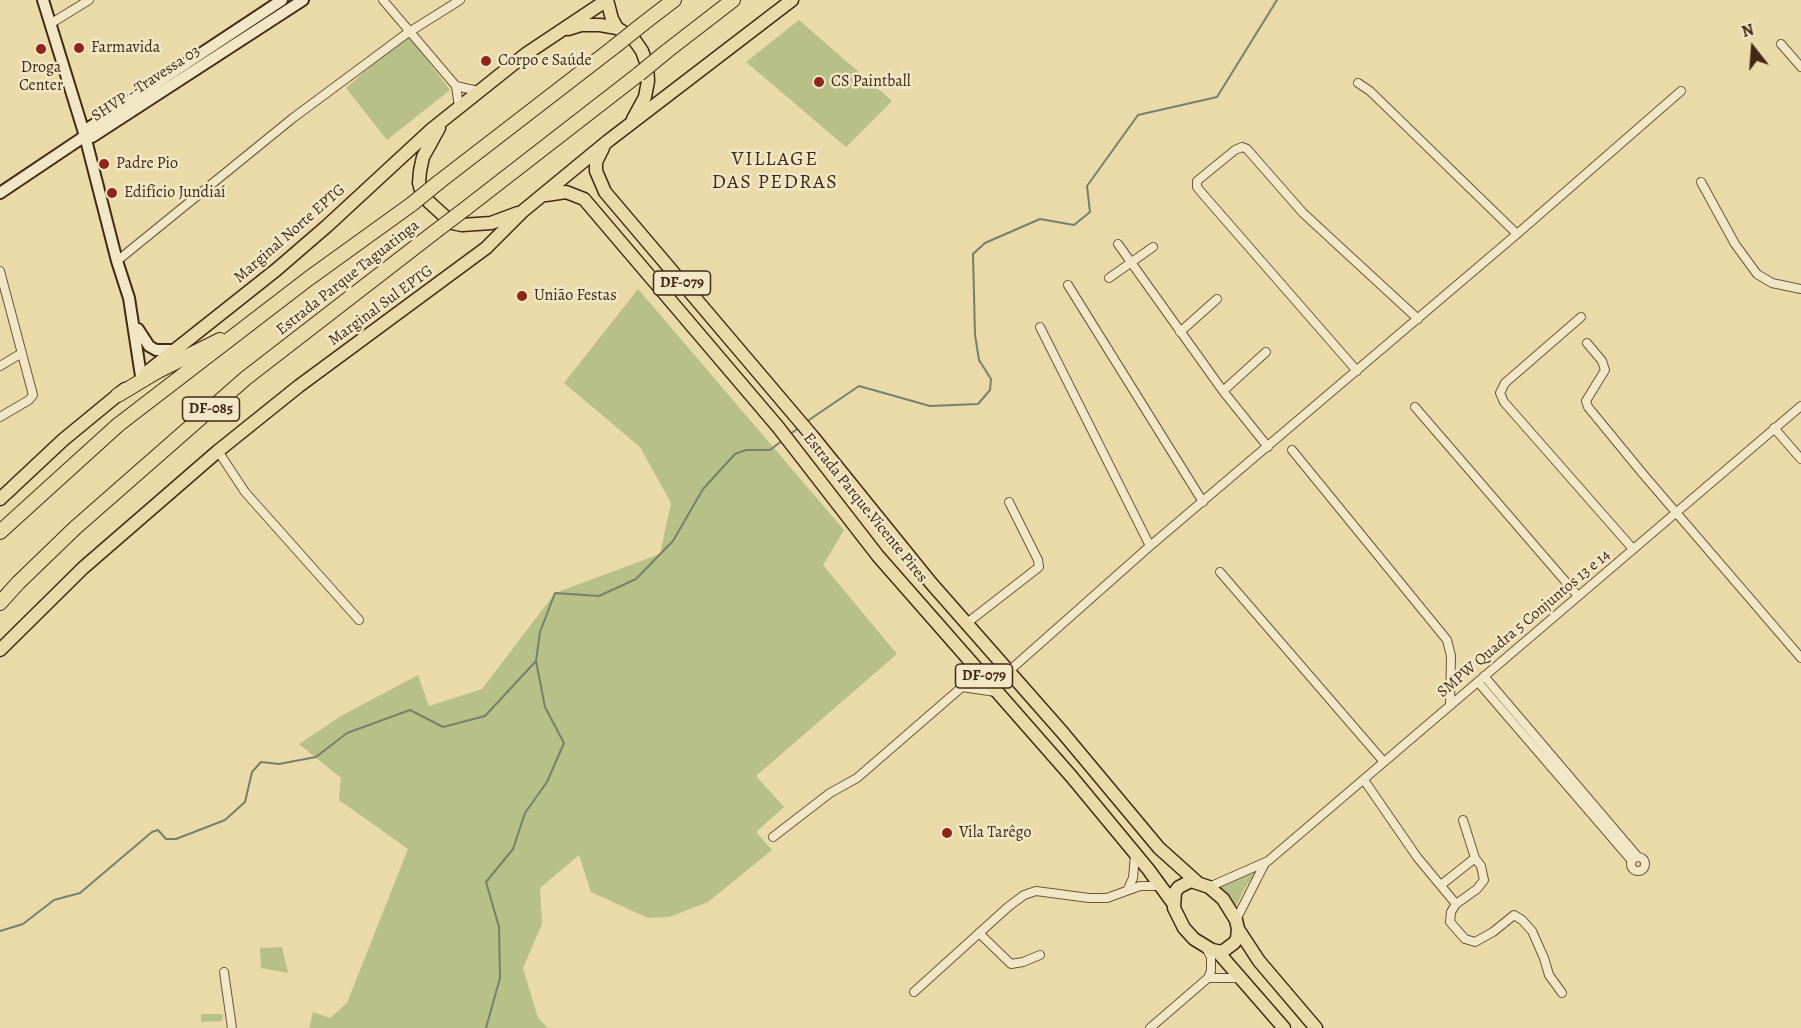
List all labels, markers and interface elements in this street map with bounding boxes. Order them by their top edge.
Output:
north arrow [1723,18,1783,78]
text: N [1739,19,1757,43]
place label: Farmavida [91,38,160,58]
marker: Farmavida [72,41,86,55]
marker: Droga Center [34,42,48,56]
street label: SHVP - Travessa 03 [88,42,204,126]
place label: Corpo e Saúde [498,51,592,71]
marker: Corpo e Saúde [479,54,493,68]
place label: Droga Center [19,58,63,96]
place label: CS Paintball [831,72,911,92]
marker: CS Paintball [812,75,826,89]
district label: VILLAGE DAS PEDRAS [712,148,838,195]
place label: Padre Pio [116,154,178,174]
marker: Padre Pio [97,157,111,171]
street label: Marginal Norte EPTG [230,180,350,288]
place label: Edifício Jundiaí [124,183,226,203]
marker: Edifício Jundiaí [105,186,119,200]
street label: Estrada Parque Taguatinga [273,216,423,340]
street label: Marginal Sul EPTG [325,262,437,350]
road number: DF-079 [654,271,710,295]
place label: União Festas [534,286,617,306]
marker: União Festas [515,289,529,303]
road number: DF-085 [182,397,240,421]
street label: Estrada Parque Vicente Pires [799,429,931,587]
street label: SMPW Quadra 5 Conjuntos 13 e 14 [1433,546,1615,702]
road number: DF-079 [956,664,1012,688]
place label: Vila Tarêgo [959,823,1032,843]
marker: Vila Tarêgo [940,826,954,840]

